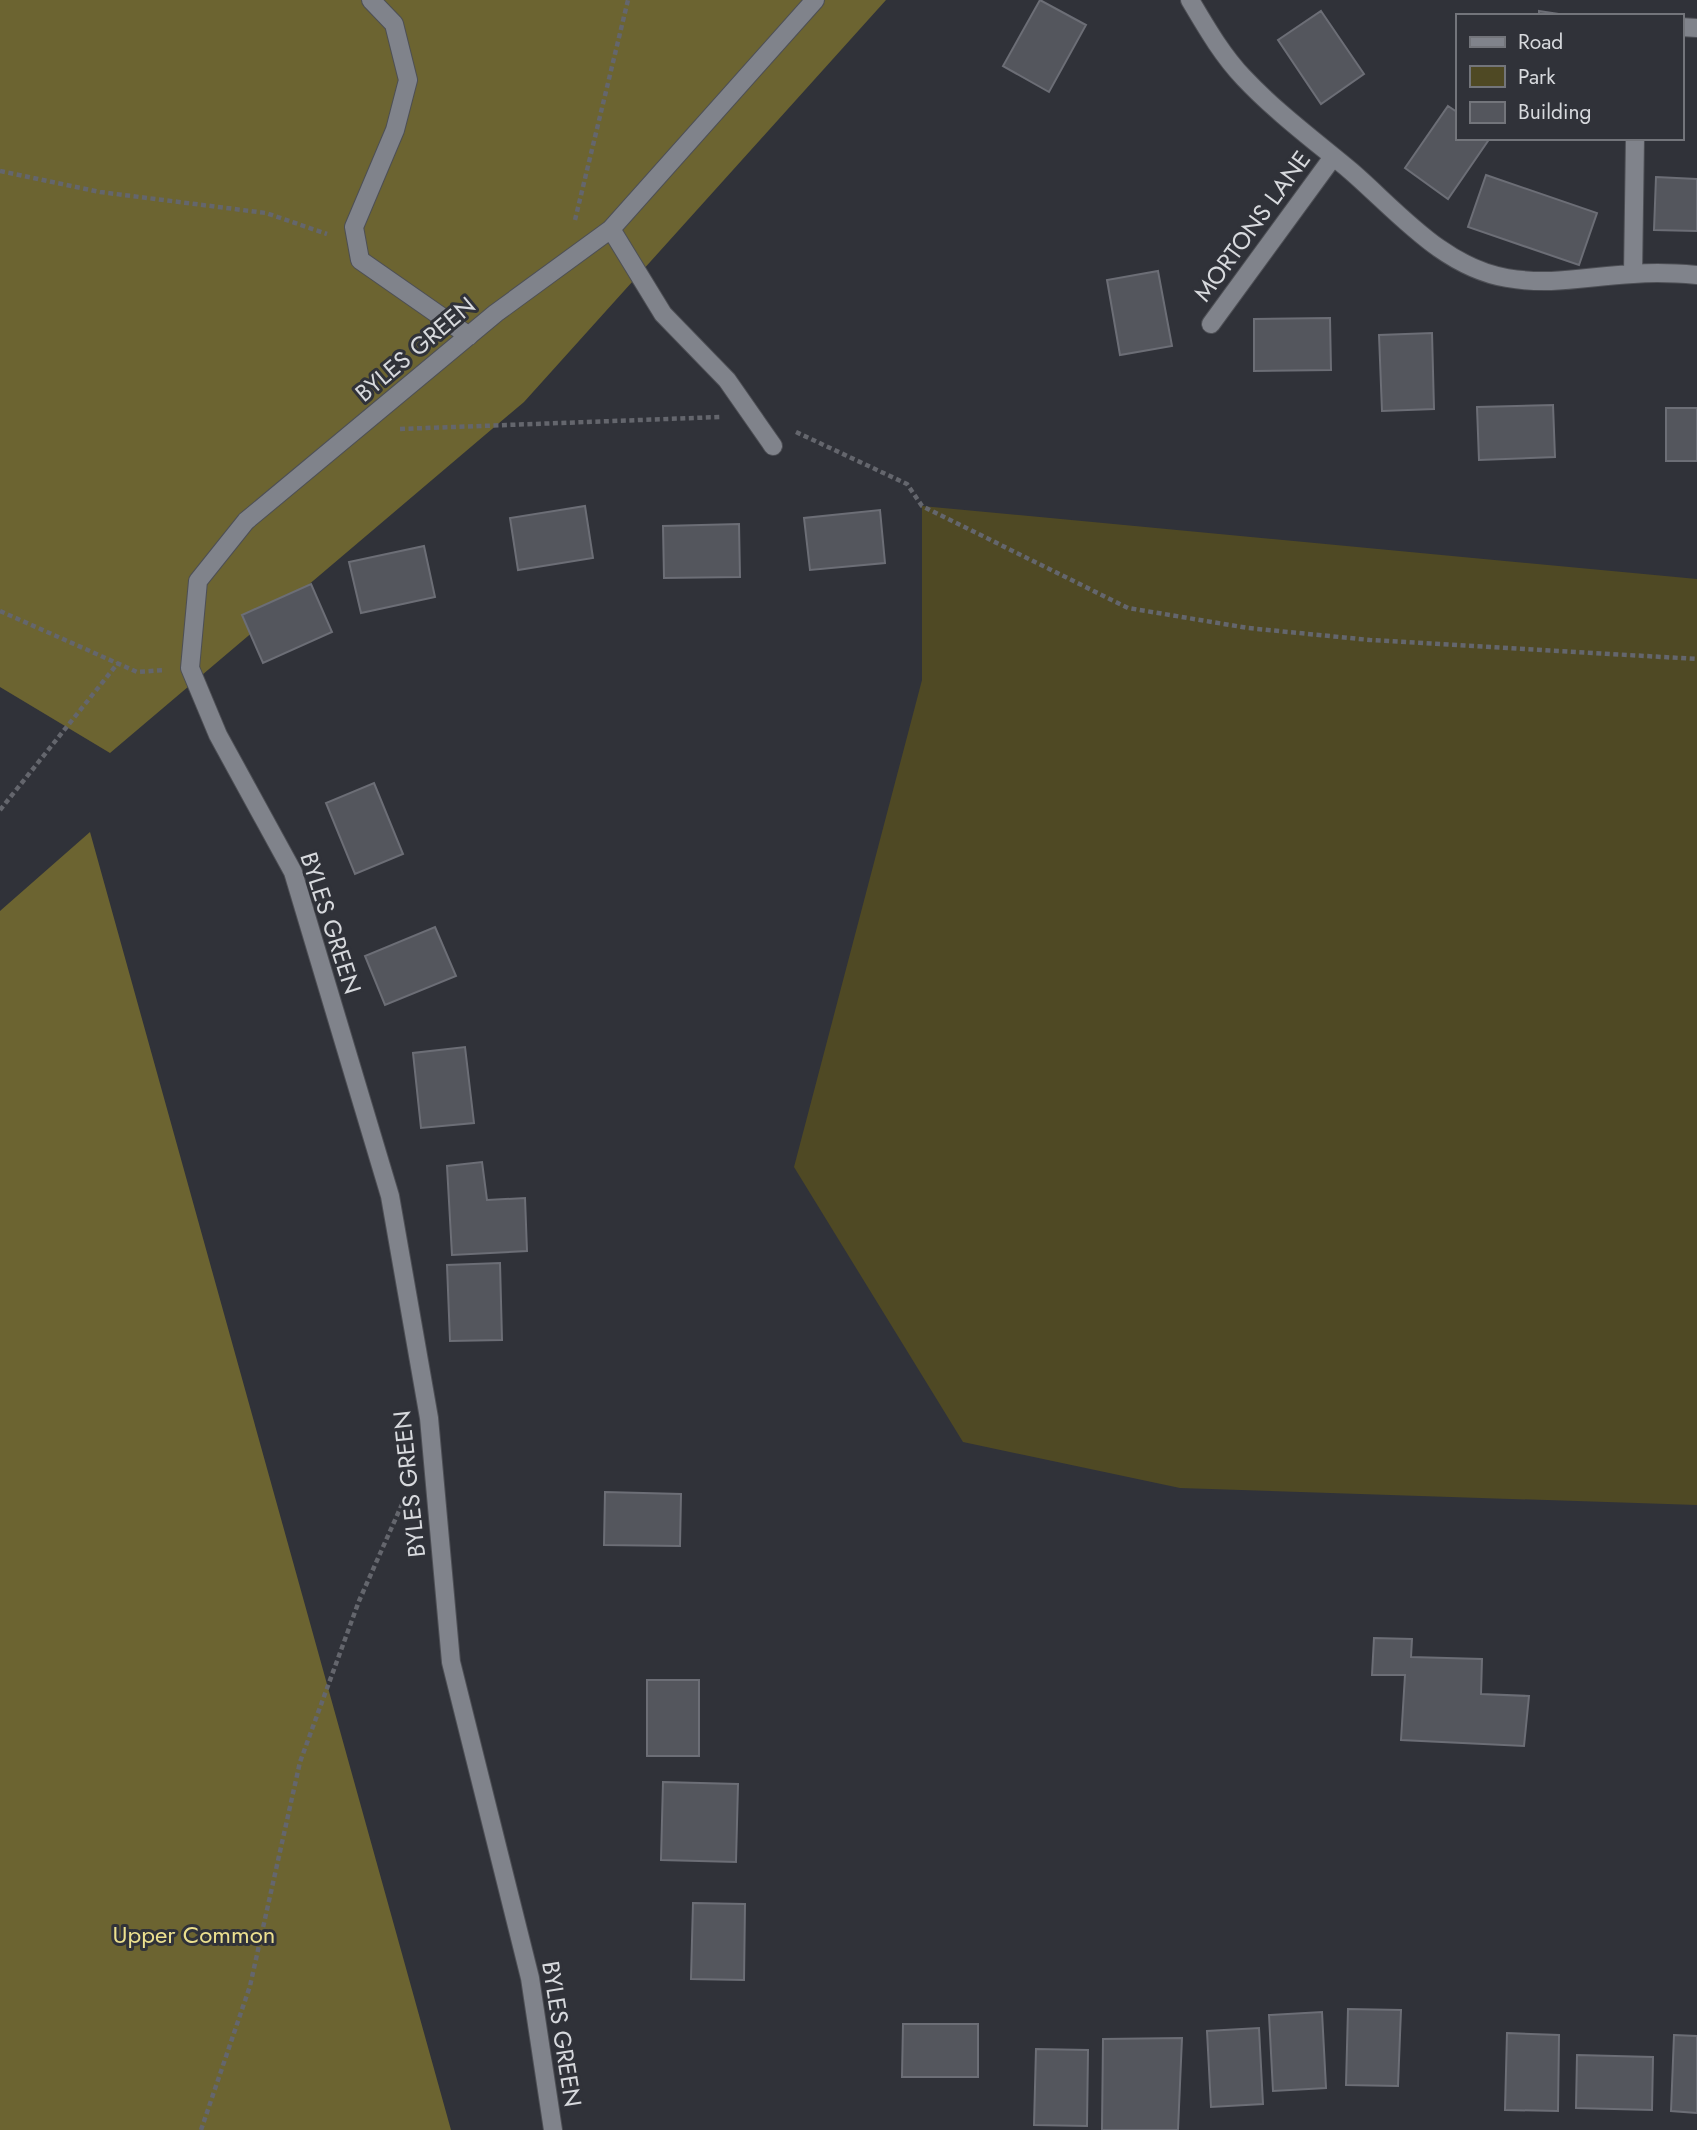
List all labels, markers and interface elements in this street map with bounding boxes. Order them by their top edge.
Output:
legend [1456,14,1683,140]
text: Road [1518,27,1563,57]
text: Park [1518,62,1556,92]
text: Building [1518,97,1591,127]
street label: MORTONS LANE [1185,143,1319,309]
street label: BYLES GREEN [347,288,483,410]
street label: BYLES GREEN [292,847,370,999]
street label: BYLES GREEN [384,1409,434,1559]
park label: Upper Common [113,1917,275,1952]
street label: BYLES GREEN [533,1958,591,2110]

